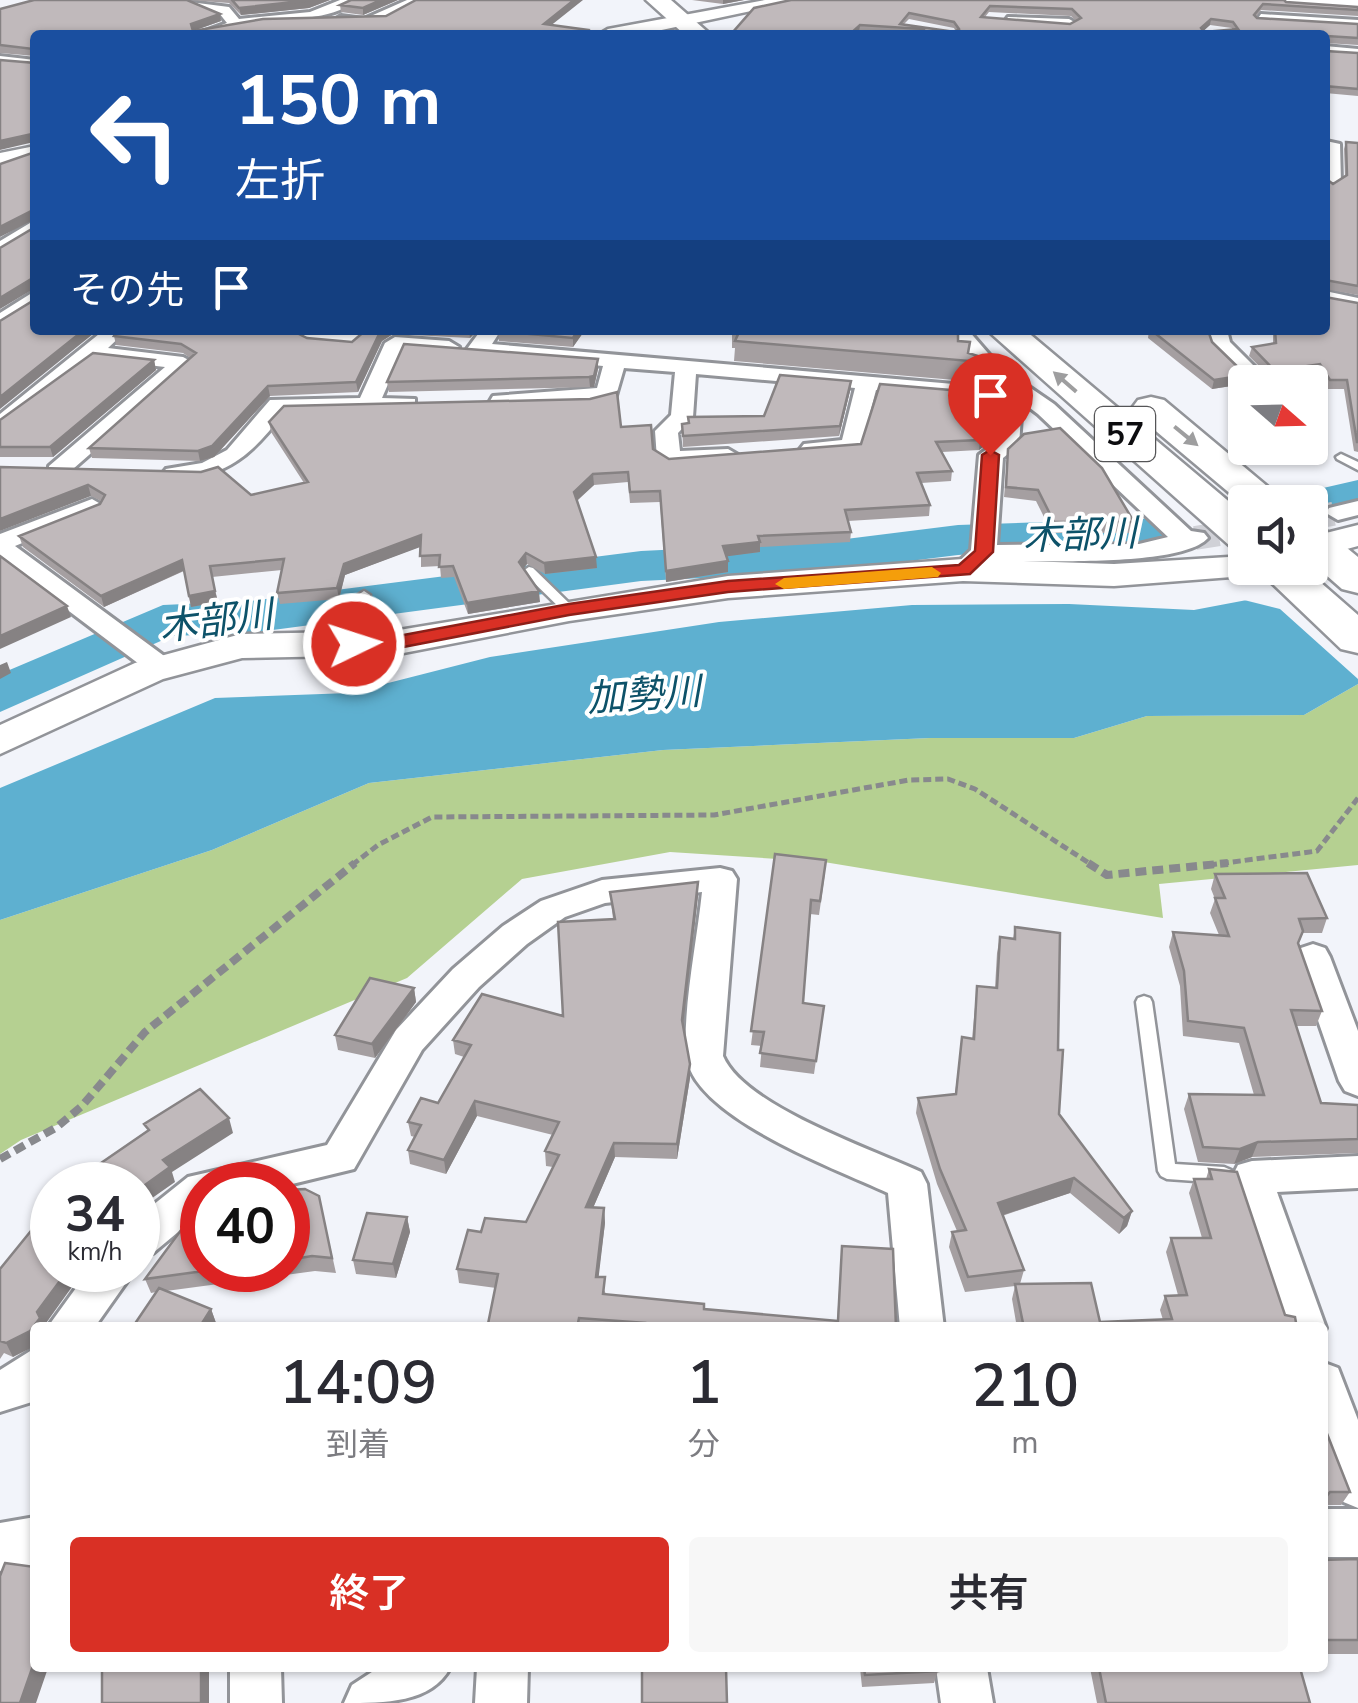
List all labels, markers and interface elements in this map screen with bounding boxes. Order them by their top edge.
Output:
text: 150 m [235,53,441,149]
icon: left [70,70,200,200]
text: 左折 [235,151,325,212]
icon: arrive [204,260,259,315]
text: その先 [70,265,184,316]
pin [948,353,1033,456]
north arrow [1228,365,1328,465]
map controls [1228,365,1328,585]
icon: arrive [963,368,1018,423]
one-way arrow [1053,372,1078,394]
road number: 57 [1095,407,1155,461]
one-way arrow [1173,425,1198,446]
button: sound [1228,485,1328,585]
water label: 木部川 [1022,507,1142,562]
water label: 木部川 [156,588,280,653]
position arrow [302,592,406,696]
water label: 加勢川 [585,665,707,724]
speed limit sign: 40 [180,1162,310,1292]
text: 34 [65,1180,125,1249]
text: km/h [67,1235,123,1269]
text: 14:09 [279,1342,437,1424]
text: 1 [686,1342,722,1424]
text: 210 [971,1345,1079,1427]
text: m [1011,1421,1039,1464]
text: 到着 [326,1423,390,1466]
text: 分 [688,1423,720,1466]
button: 終了 [70,1537,669,1652]
button: 共有 [689,1537,1288,1652]

